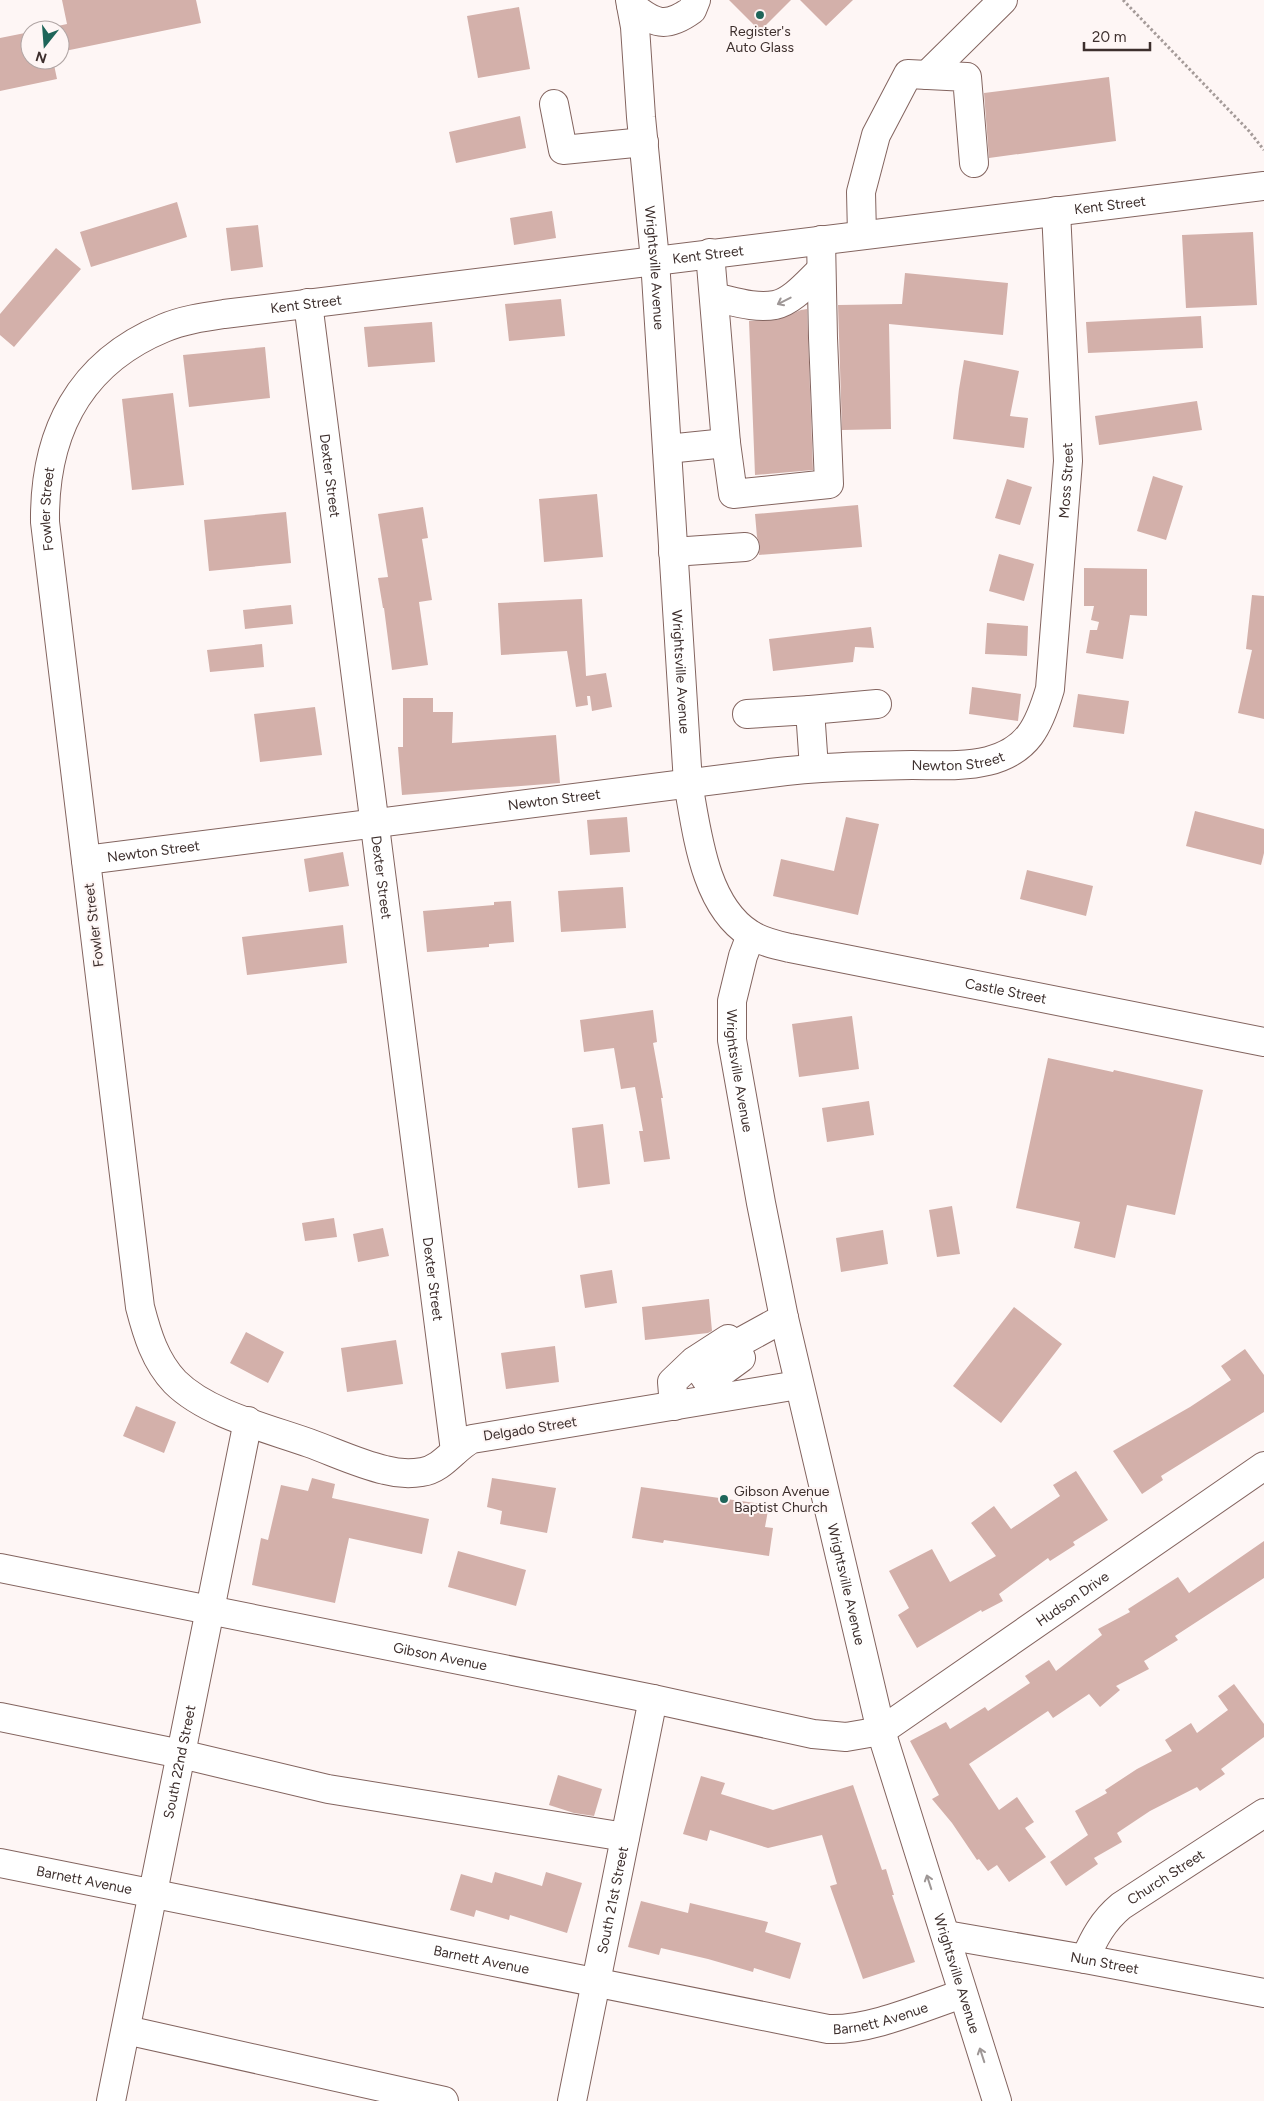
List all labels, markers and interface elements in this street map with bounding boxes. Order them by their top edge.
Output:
marker: Register's Auto Glass [754,9,766,21]
north arrow [20,20,70,70]
scale bar [1084,20,1150,52]
place label: Register's Auto Glass [726,23,794,56]
text: 20 m [1092,28,1126,46]
text: N [34,47,49,67]
street label: Kent Street [1073,192,1147,218]
street label: Wrightsville Avenue [641,205,668,331]
street label: Kent Street [671,242,745,267]
street label: Kent Street [269,291,343,317]
one-way arrow [776,296,791,306]
street label: Dexter Street [316,433,344,518]
street label: Moss Street [1055,442,1077,519]
street label: Fowler Street [36,465,58,552]
street label: Wrightsville Avenue [669,609,693,735]
street label: Newton Street [911,748,1007,774]
street label: Newton Street [507,785,601,814]
street label: Dexter Street [368,834,395,920]
street label: Newton Street [106,837,201,866]
street label: Fowler Street [80,882,108,968]
street label: Castle Street [964,974,1048,1007]
street label: Wrightsville Avenue [723,1009,757,1134]
street label: Dexter Street [419,1236,447,1322]
street label: Delgado Street [482,1413,578,1445]
place label: Gibson Avenue Baptist Church [734,1483,830,1516]
marker: Gibson Avenue Baptist Church [718,1493,730,1505]
street label: Wrightsville Avenue [824,1522,869,1647]
street label: Hudson Drive [1033,1567,1112,1630]
street label: Gibson Avenue [392,1639,489,1674]
street label: South 22nd Street [160,1704,199,1820]
street label: South 21st Street [593,1845,632,1955]
street label: Church Street [1124,1846,1207,1908]
street label: Barnett Avenue [35,1862,134,1898]
one-way arrow [924,1875,934,1891]
street label: Wrightsville Avenue [930,1912,984,2036]
street label: Barnett Avenue [432,1942,531,1977]
street label: Nun Street [1069,1948,1140,1978]
street label: Barnett Avenue [832,1998,930,2038]
one-way arrow [976,2047,986,2063]

